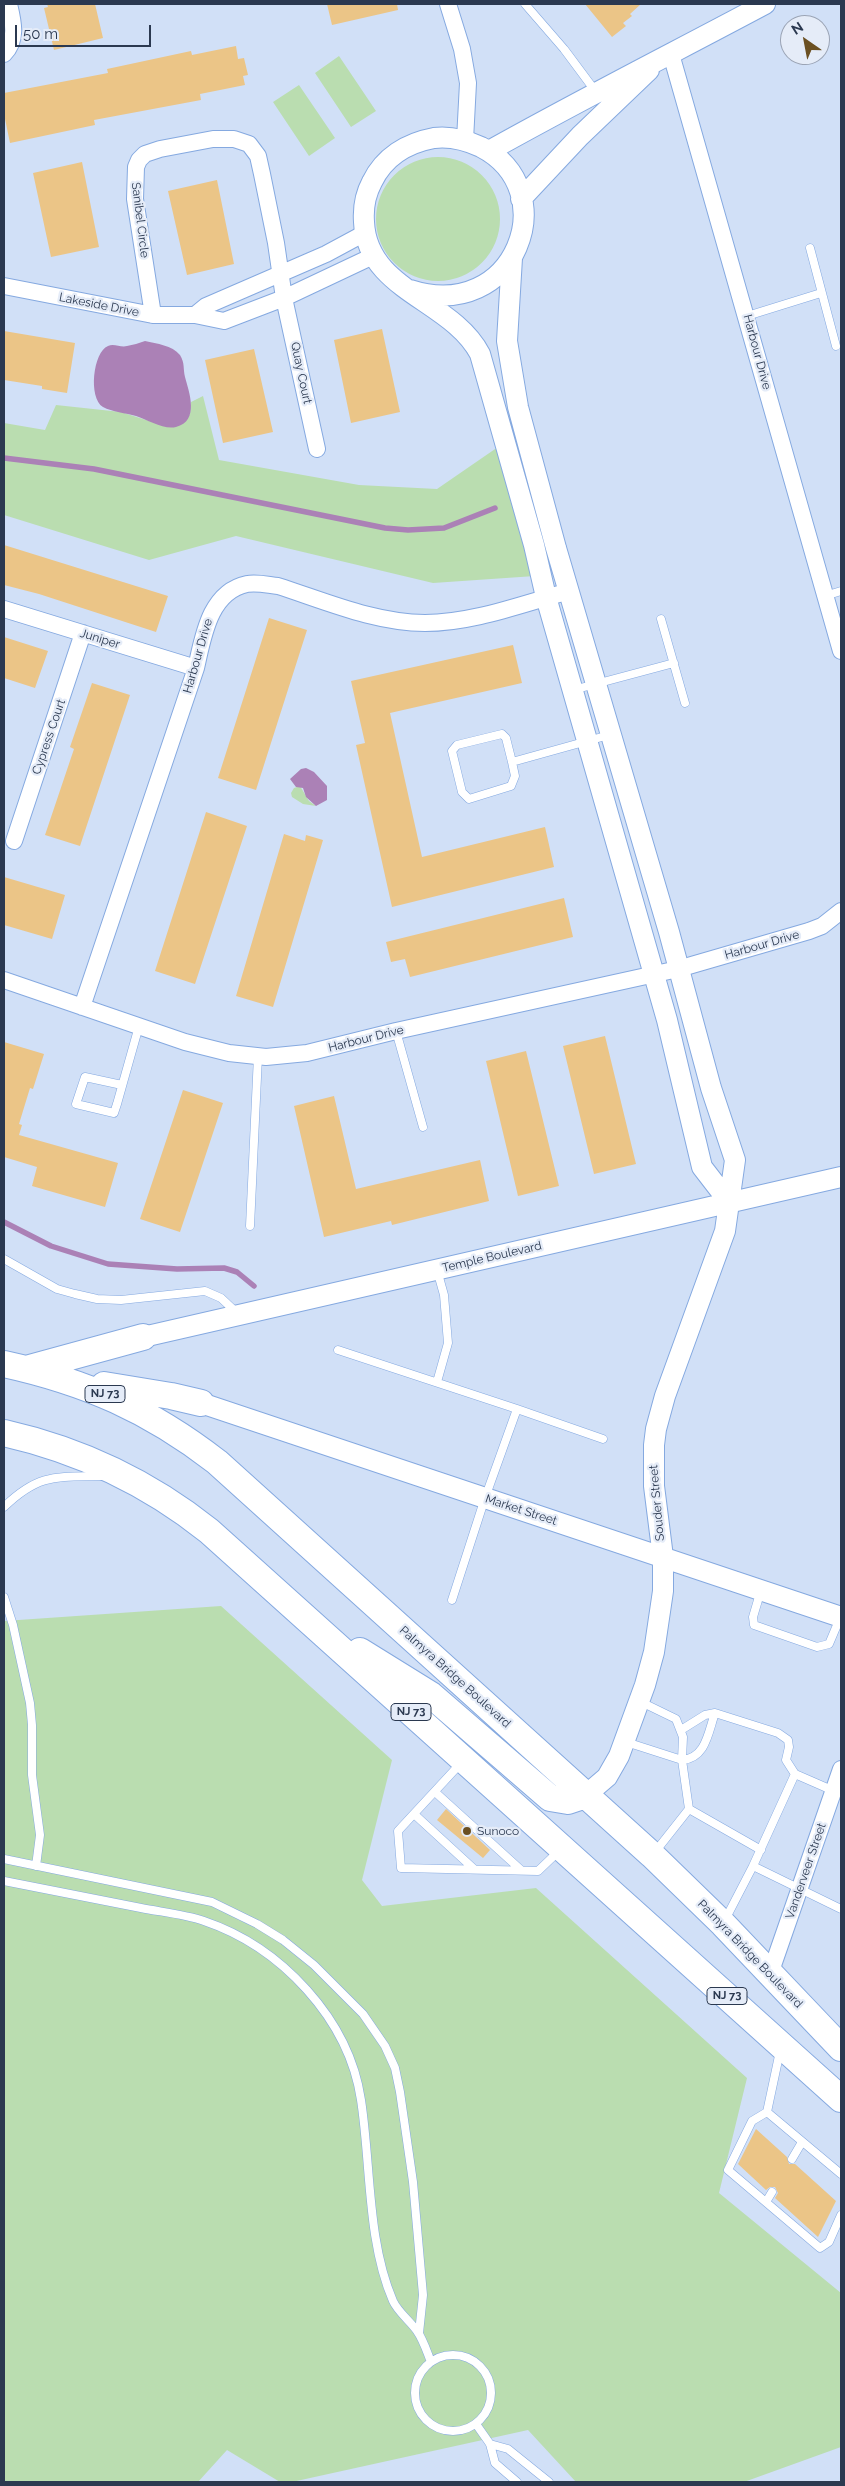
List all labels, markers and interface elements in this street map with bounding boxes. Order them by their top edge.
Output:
scale bar [18,15,154,47]
north arrow [780,15,830,65]
text: N [789,19,806,38]
text: 50 m [23,25,58,43]
street label: Sanibel Circle [128,181,152,259]
street label: Lakeside Drive [58,290,140,320]
street label: Harbour Drive [740,313,774,391]
street label: Quay Court [287,341,315,405]
street label: Harbour Drive [180,617,216,695]
street label: Juniper [78,626,122,652]
street label: Cypress Court [29,698,69,776]
street label: Harbour Drive [723,927,801,963]
street label: Harbour Drive [327,1023,405,1055]
street label: Temple Boulevard [441,1239,543,1275]
road number: NJ 73 [85,1386,125,1402]
street label: Souder Street [646,1464,668,1542]
street label: Market Street [483,1492,559,1528]
street label: Palmyra Bridge Boulevard [396,1623,514,1731]
road number: NJ 73 [391,1704,431,1720]
street label: Vanderveer Street [783,1821,829,1921]
place label: Sunoco [477,1824,519,1838]
marker: Sunoco [461,1825,473,1837]
street label: Palmyra Bridge Boulevard [694,1897,806,2011]
road number: NJ 73 [707,1988,747,2004]

